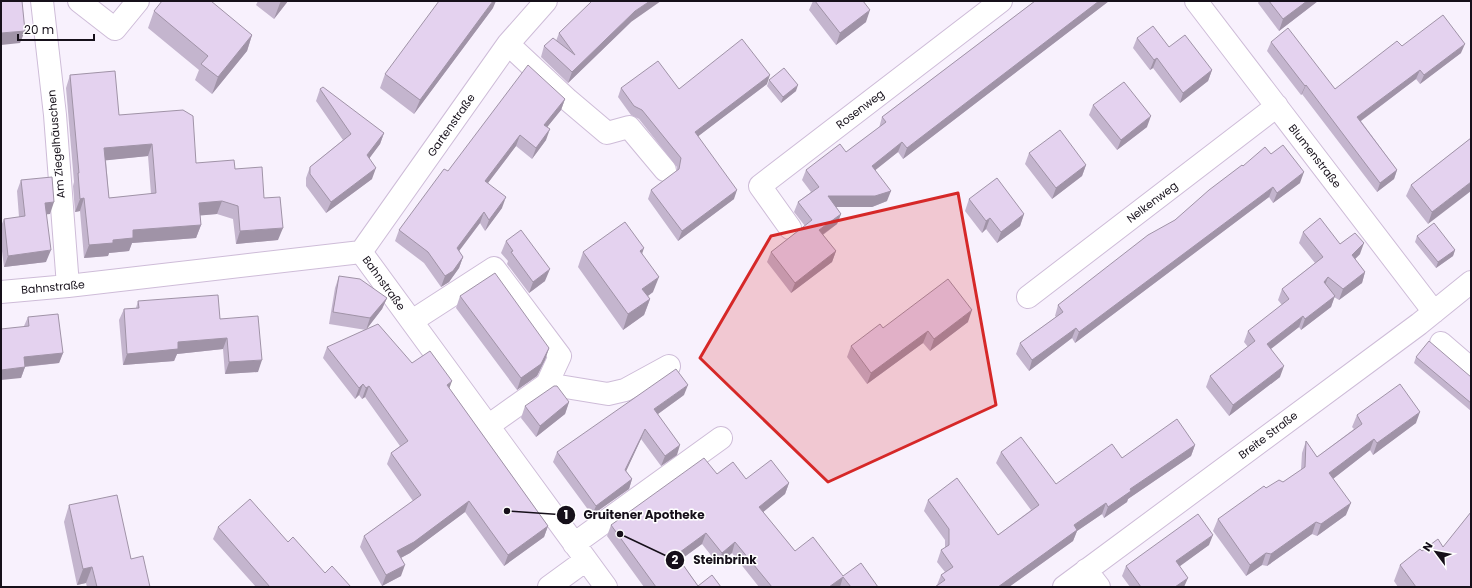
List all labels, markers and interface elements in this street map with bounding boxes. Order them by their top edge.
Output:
scale bar [18,16,94,42]
text: 20 m [24,21,54,38]
street label: Rosenweg [833,86,887,132]
street label: Am Ziegelhäuschen [43,89,69,199]
street label: Gartenstraße [423,90,479,160]
street label: Blumenstraße [1285,121,1345,192]
street label: Nelkenweg [1123,178,1181,226]
street label: Bahnstraße [359,252,409,314]
street label: Bahnstraße [20,276,86,298]
street label: Breite Straße [1235,407,1301,463]
callout: Gruitener Apotheke [556,503,713,527]
text: 1 [564,506,568,523]
text: Gruitener Apotheke [583,506,705,523]
north arrow [1416,532,1456,572]
text: N [1419,539,1436,554]
callout: Steinbrink [665,548,765,572]
text: 2 [672,551,679,568]
text: Steinbrink [693,551,757,568]

